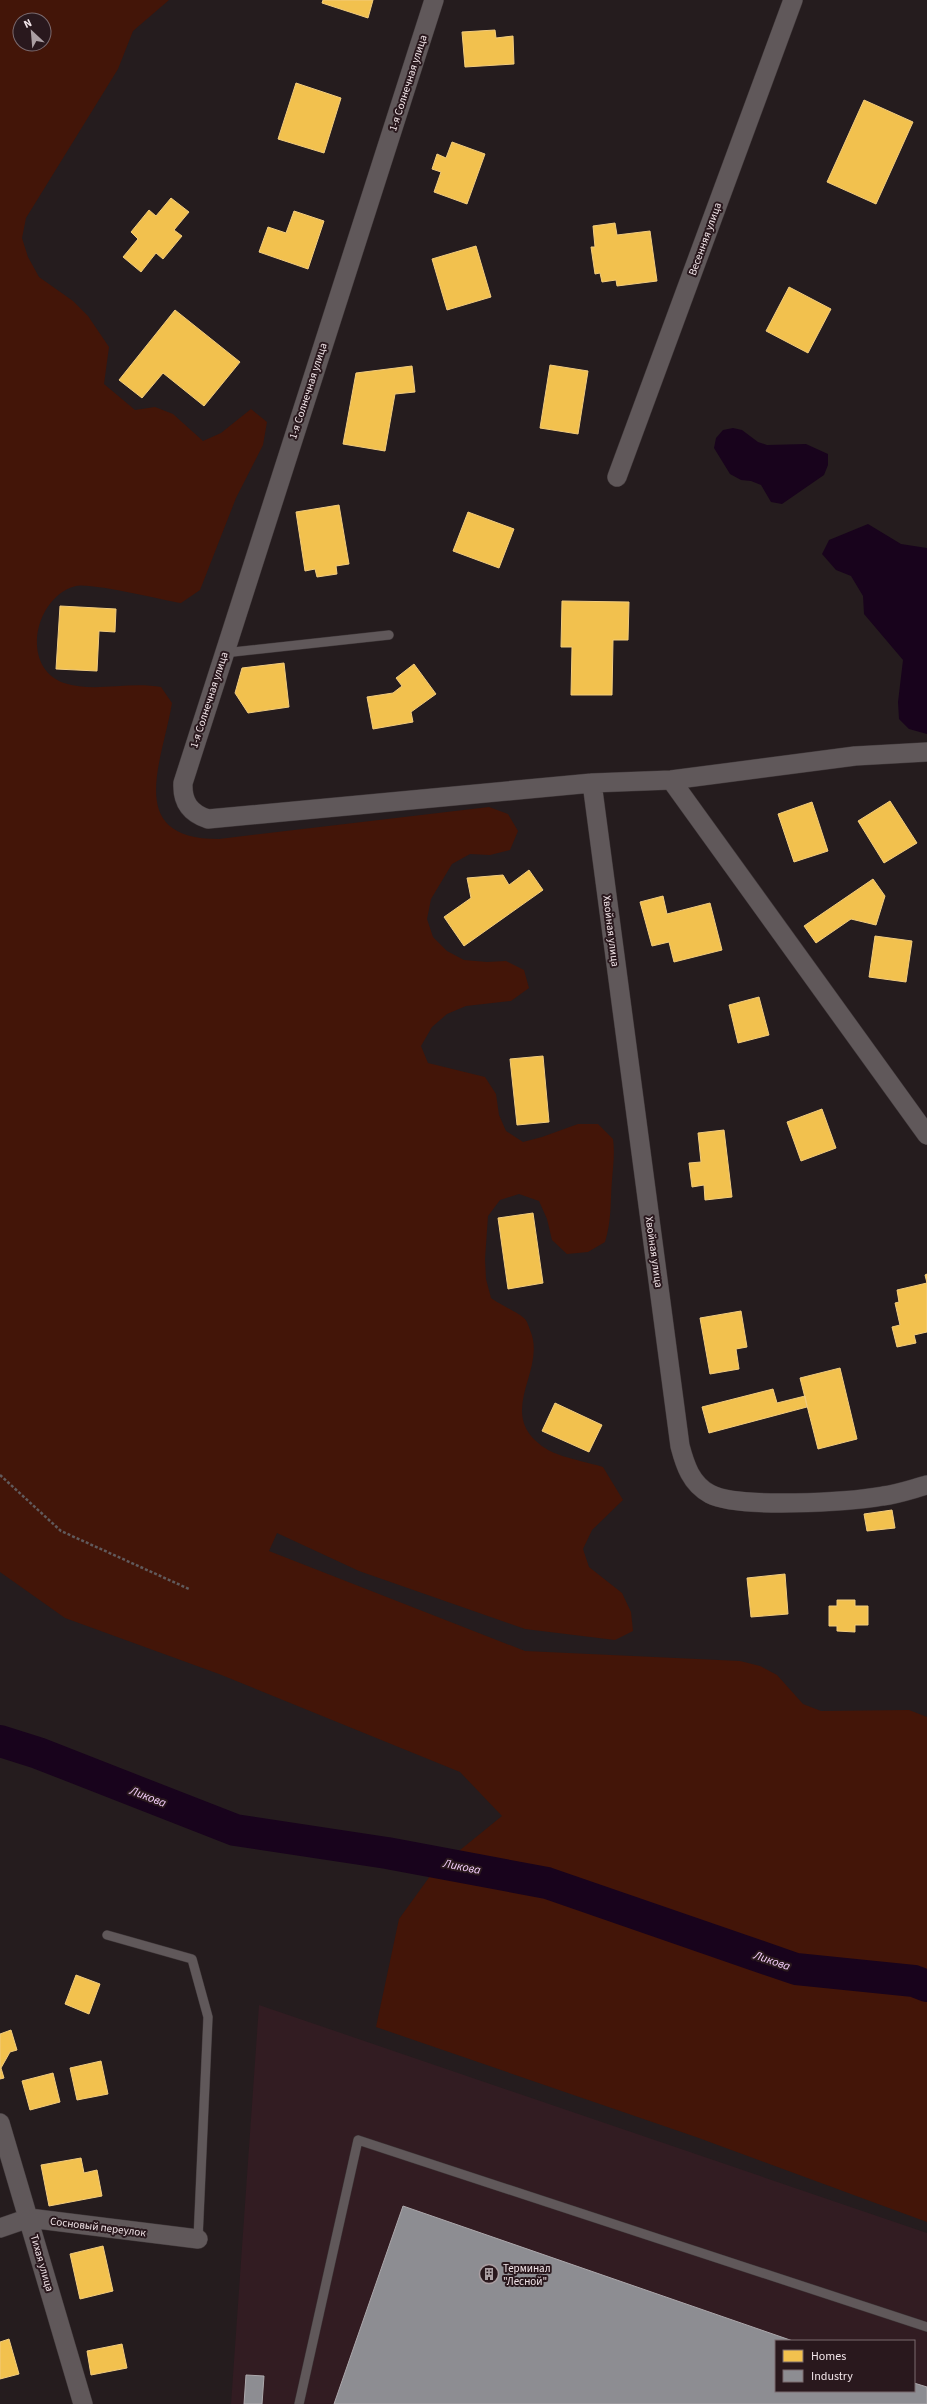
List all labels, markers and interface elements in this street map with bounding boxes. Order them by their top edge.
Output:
north arrow [12,12,52,52]
text: N [21,15,34,32]
street label: 1-я Солнечная улица [385,33,431,133]
street label: Весенняя улица [685,200,725,278]
street label: 1-я Солнечная улица [285,341,331,441]
street label: 1-я Солнечная улица [186,650,232,750]
street label: Хвойная улица [599,894,623,968]
street label: Хвойная улица [642,1215,666,1289]
water label: Ликова [126,1782,169,1812]
water label: Ликова [441,1855,483,1879]
water label: Ликова [750,1946,793,1975]
street label: Сосновый переулок [49,2214,147,2240]
street label: Тихая улица [27,2233,57,2293]
place label: Терминал "Лесной" [503,2261,550,2289]
building icon: Терминал "Лесной" [478,2263,500,2285]
legend [775,2340,915,2392]
text: Homes [811,2348,846,2365]
text: Industry [811,2368,853,2385]

